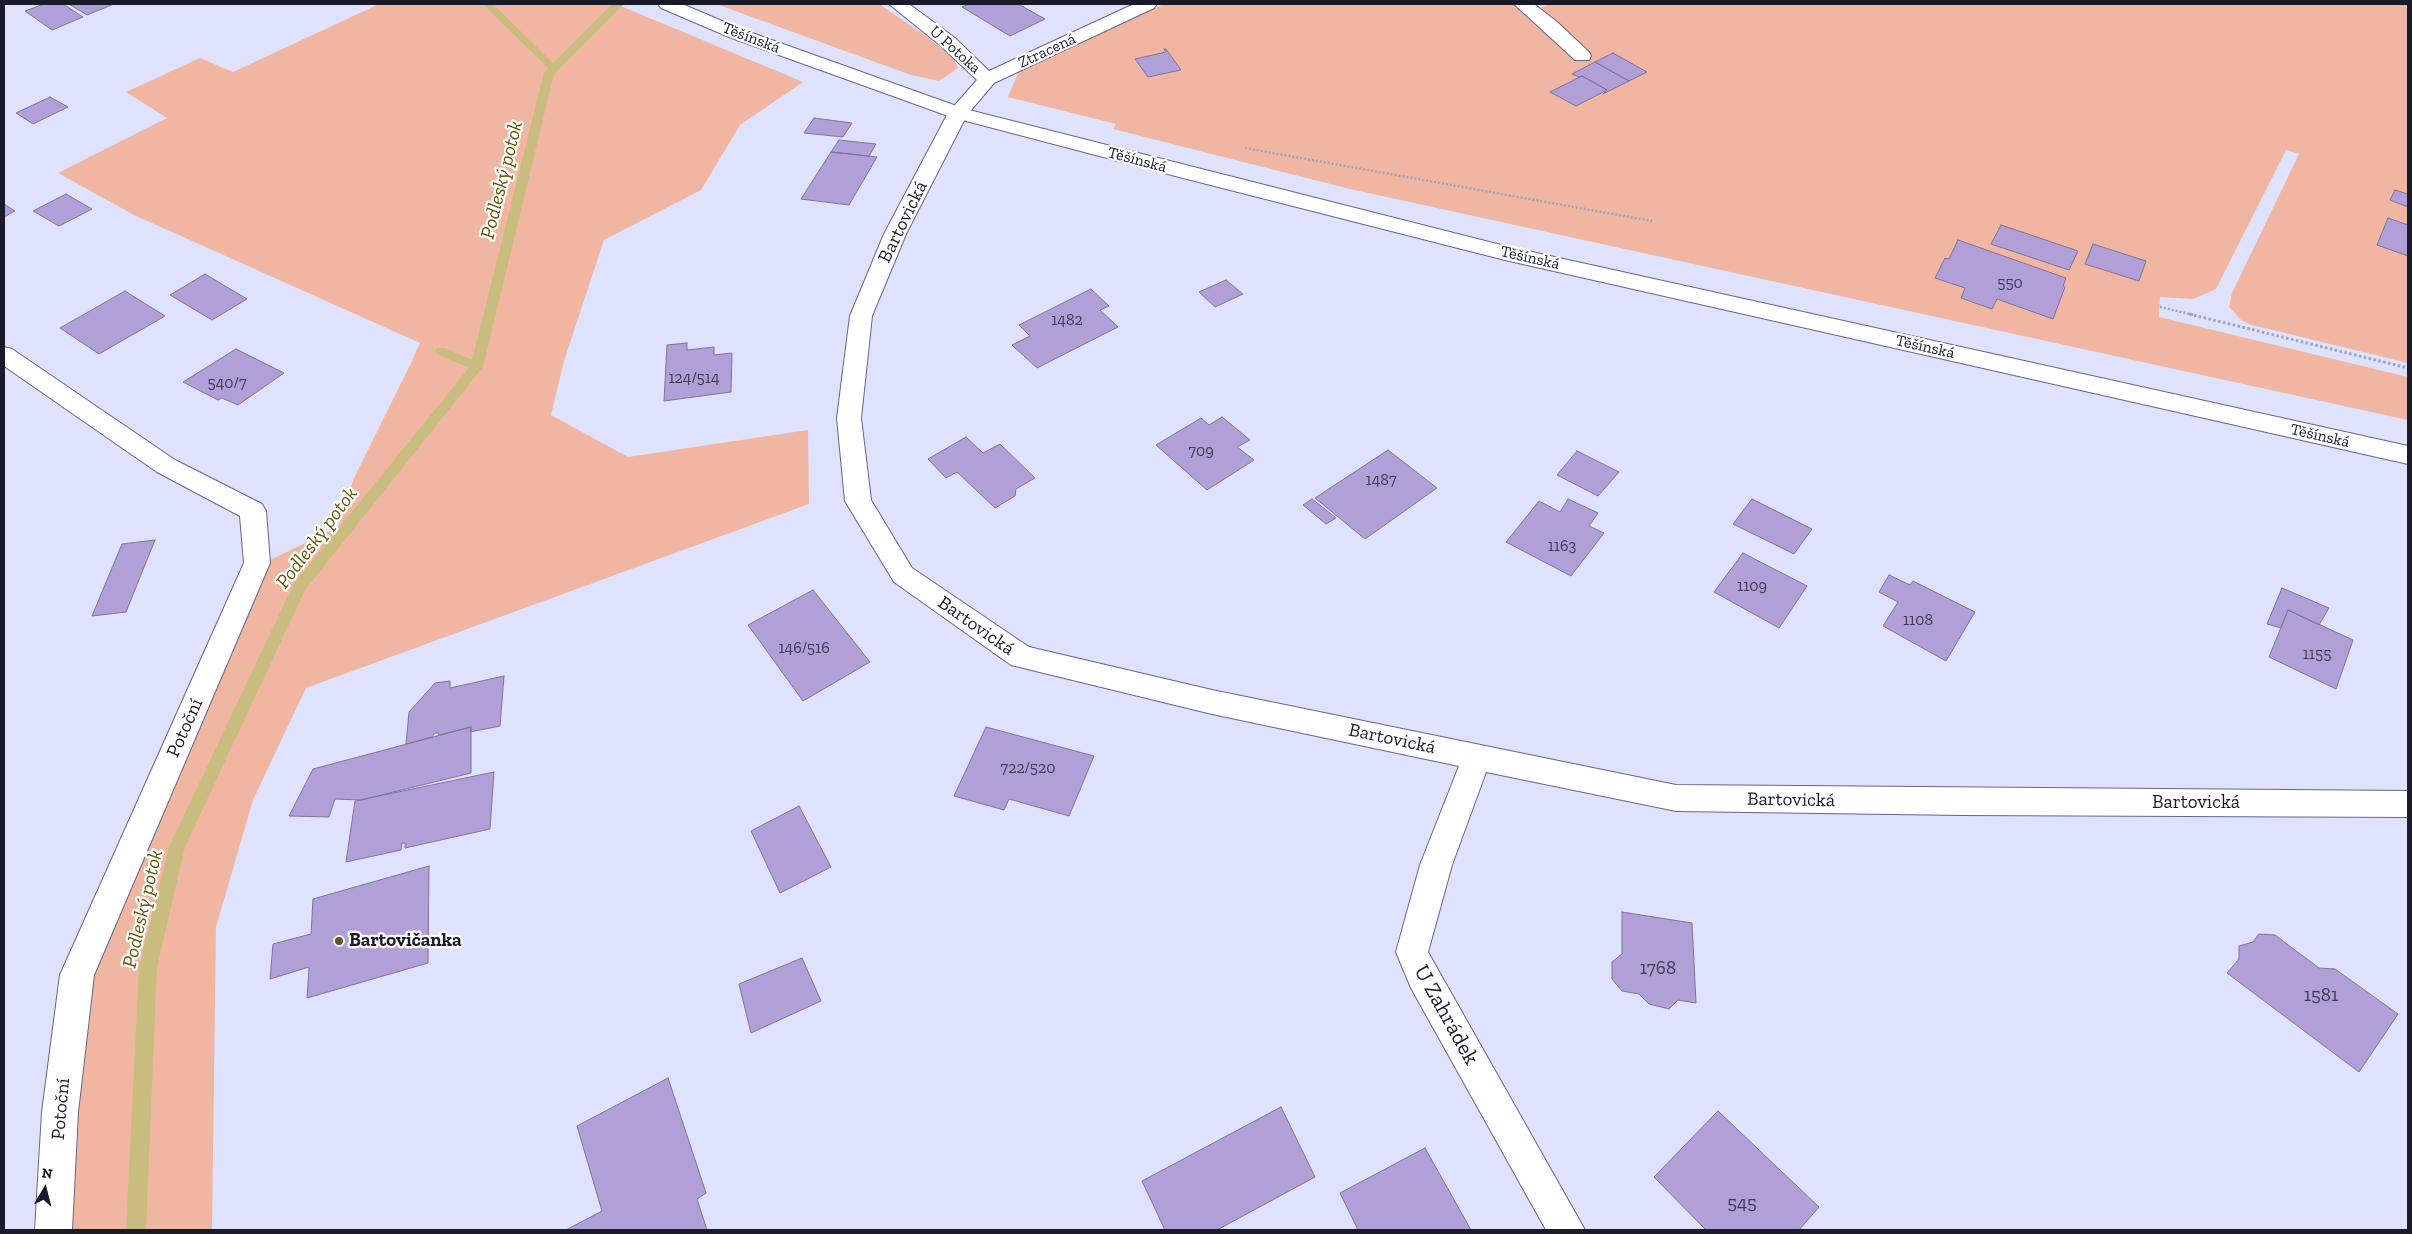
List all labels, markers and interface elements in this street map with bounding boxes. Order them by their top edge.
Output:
street label: Těšínská [719,18,783,58]
street label: U Potoka [925,22,985,78]
street label: Ztracená [1015,29,1079,73]
water label: Podleský potok [476,119,528,241]
street label: Těšínská [1105,143,1169,177]
street label: Bartovická [873,177,933,267]
street label: Těšínská [1499,242,1561,274]
house number: 550 [1997,273,2023,293]
house number: 1482 [1051,310,1083,330]
street label: Těšínská [1894,331,1956,363]
house number: 124/514 [668,368,720,388]
house number: 540/7 [208,373,246,393]
street label: Těšínská [2289,420,2351,452]
house number: 709 [1188,441,1214,461]
house number: 1487 [1366,470,1396,490]
water label: Podleský potok [271,483,363,593]
house number: 1163 [1548,536,1576,556]
house number: 1109 [1737,576,1767,596]
street label: Bartovická [933,591,1019,661]
house number: 1108 [1903,610,1933,630]
house number: 146/516 [778,638,830,658]
house number: 1155 [2303,644,2331,664]
street label: Potoční [162,695,208,761]
street label: Bartovická [1347,719,1437,759]
house number: 722/520 [1001,758,1055,778]
street label: Bartovická [1747,788,1835,812]
street label: Bartovická [2152,792,2240,814]
water label: Podleský potok [118,848,168,970]
place label: Bartovičanka [349,930,462,952]
marker: Bartovičanka [333,935,345,947]
house number: 1768 [1640,958,1676,980]
street label: U Zahrádek [1408,960,1484,1070]
house number: 1581 [2304,985,2338,1007]
street label: Potoční [47,1077,75,1141]
north arrow [20,1164,70,1214]
text: N [41,1164,54,1183]
house number: 545 [1727,1193,1757,1215]

